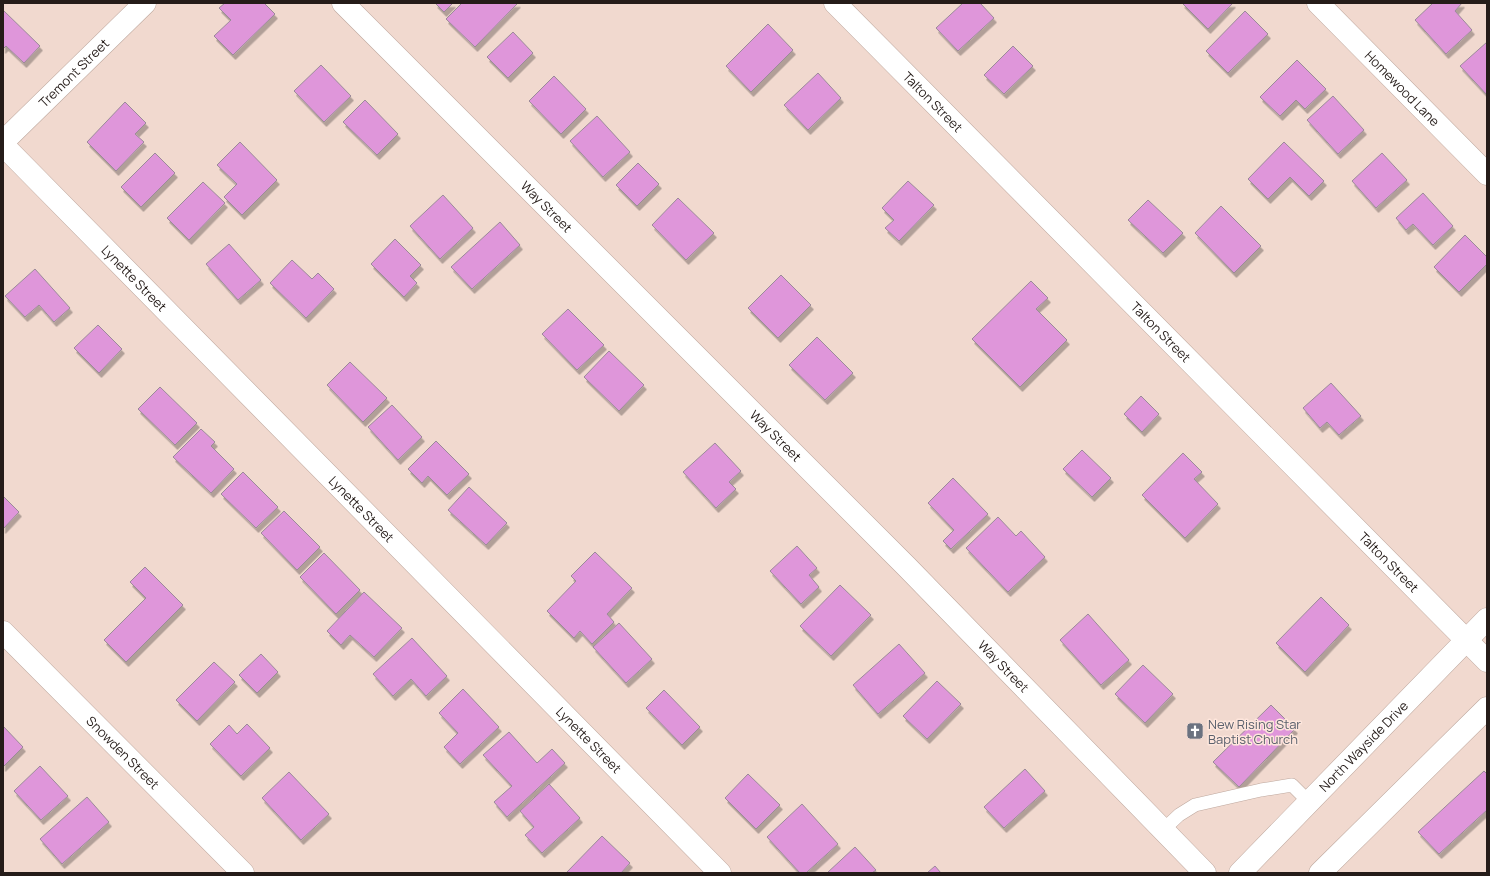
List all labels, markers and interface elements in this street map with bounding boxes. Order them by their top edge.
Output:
street label: Tremont Street [35,34,113,111]
street label: Homewood Lane [1361,47,1444,130]
street label: Talton Street [899,68,967,136]
street label: Way Street [517,177,576,236]
street label: Lynette Street [98,241,171,315]
street label: Talton Street [1127,298,1195,366]
street label: Way Street [746,406,805,465]
street label: Lynette Street [325,472,398,546]
street label: Talton Street [1355,528,1423,596]
street label: Way Street [974,636,1033,696]
street label: North Wayside Drive [1315,696,1412,796]
street label: Lynette Street [552,703,626,777]
street label: Snowden Street [83,712,163,793]
place label: New Rising Star Baptist Church [1208,715,1301,748]
church icon: New Rising Star Baptist Church [1185,721,1205,741]

